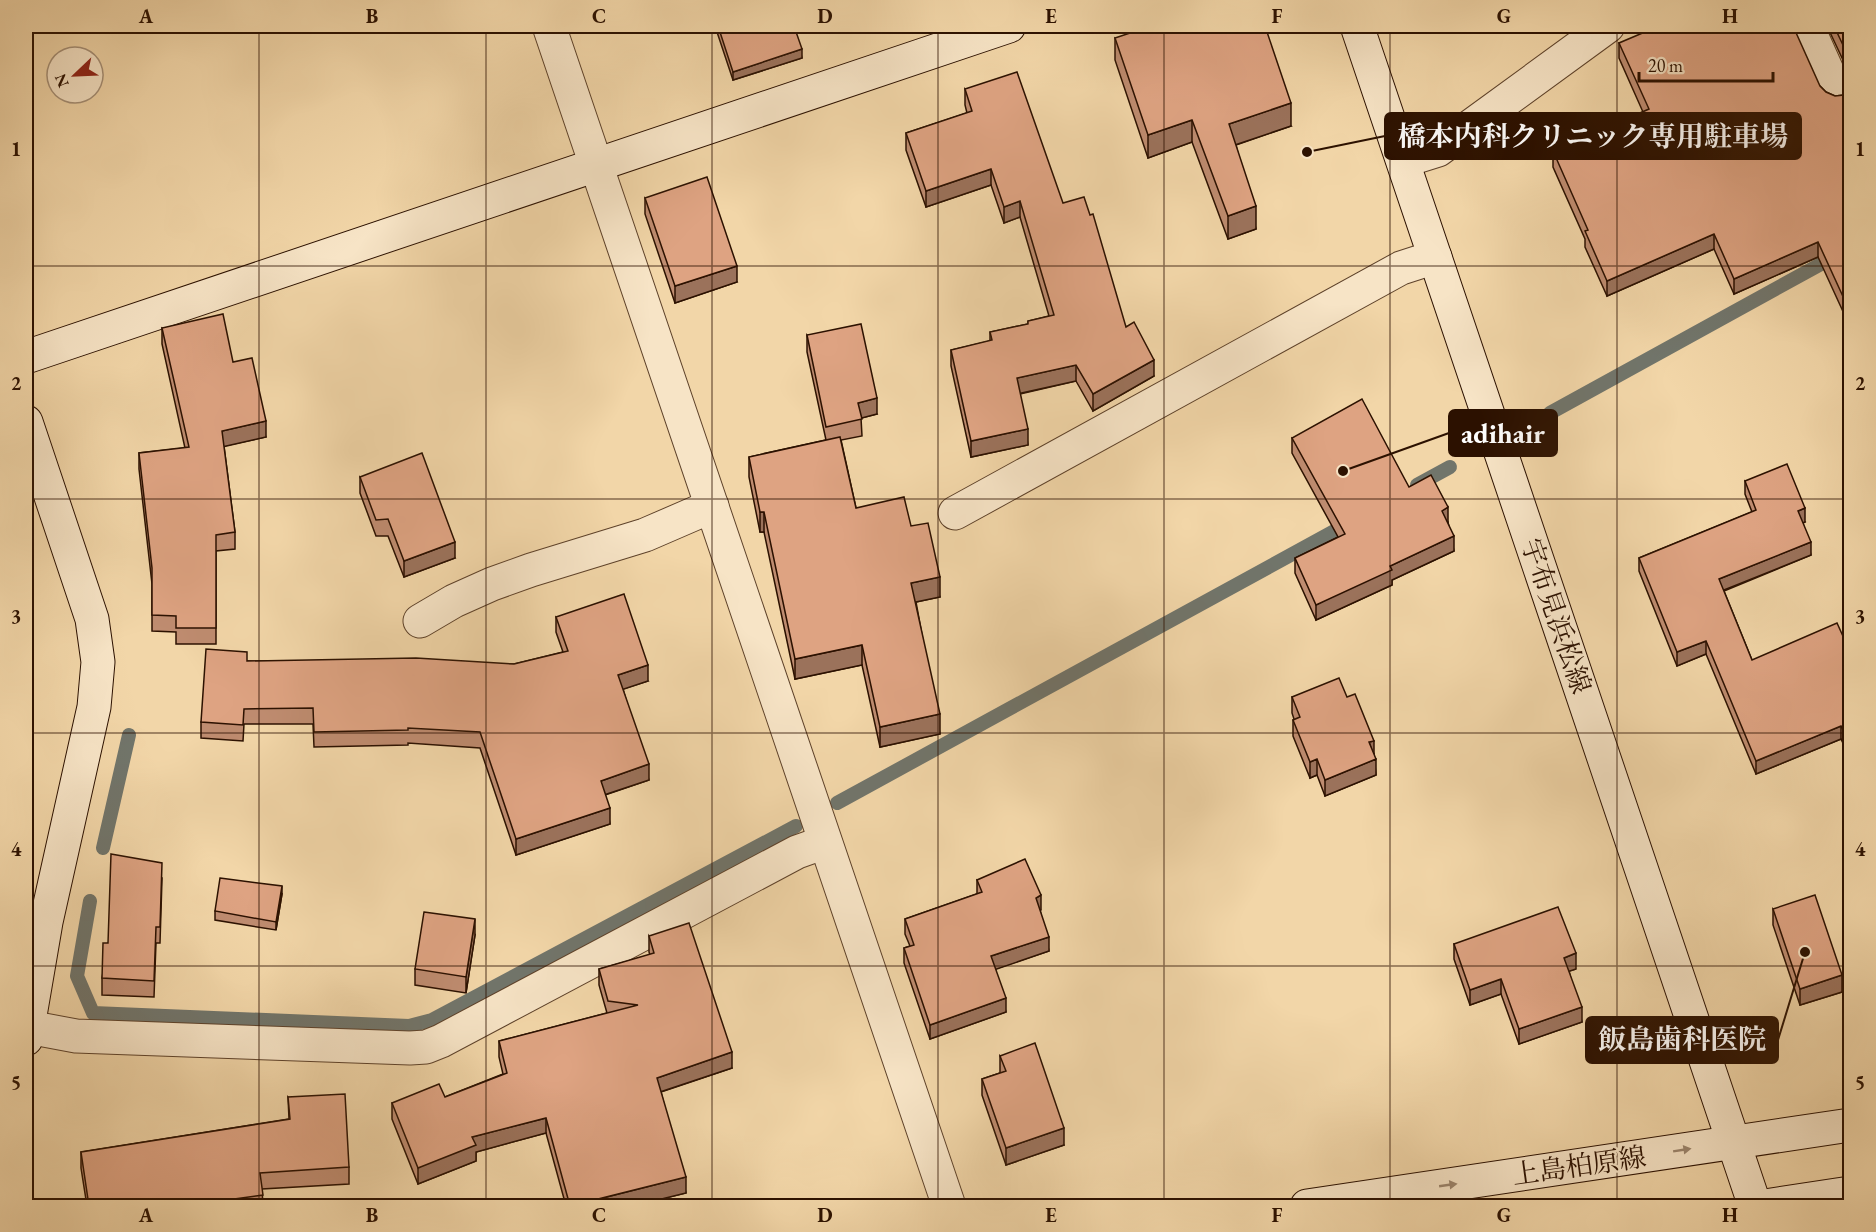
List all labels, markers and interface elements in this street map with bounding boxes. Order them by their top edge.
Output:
text: A [138,3,154,29]
text: B [366,3,378,29]
text: C [592,3,606,29]
text: D [817,3,833,29]
text: E [1045,3,1057,29]
text: F [1272,3,1283,29]
text: G [1497,3,1511,29]
text: H [1722,3,1738,29]
north arrow [45,45,105,105]
scale bar [1639,45,1772,83]
text: 20 m [1648,54,1683,77]
text: N [49,71,74,91]
callout: 橋本内科クリニック専用駐車場 [1385,113,1801,159]
text: 橋本内科クリニック専用駐車場 [1398,118,1788,154]
text: 1 [11,136,21,162]
text: 1 [1855,136,1865,162]
text: 2 [11,370,22,396]
text: 2 [1855,370,1866,396]
callout: adihair [1449,410,1557,456]
text: adihair [1461,415,1545,451]
street label: 宇布見浜松線 [1514,534,1599,698]
text: 3 [11,603,21,629]
text: 3 [1855,603,1865,629]
text: 4 [11,836,22,862]
text: 4 [1855,836,1866,862]
callout: 飯島歯科医院 [1586,1017,1778,1063]
text: 飯島歯科医院 [1598,1021,1766,1057]
text: 5 [11,1069,21,1095]
text: 5 [1855,1069,1865,1095]
street label: 上島柏原線 [1510,1139,1648,1192]
one-way arrow [1673,1146,1692,1155]
one-way arrow [1438,1181,1457,1190]
text: A [138,1202,154,1228]
text: B [366,1202,378,1228]
text: C [592,1202,606,1228]
text: D [817,1202,833,1228]
text: E [1045,1202,1057,1228]
text: F [1272,1202,1283,1228]
text: G [1497,1202,1511,1228]
text: H [1722,1202,1738,1228]

